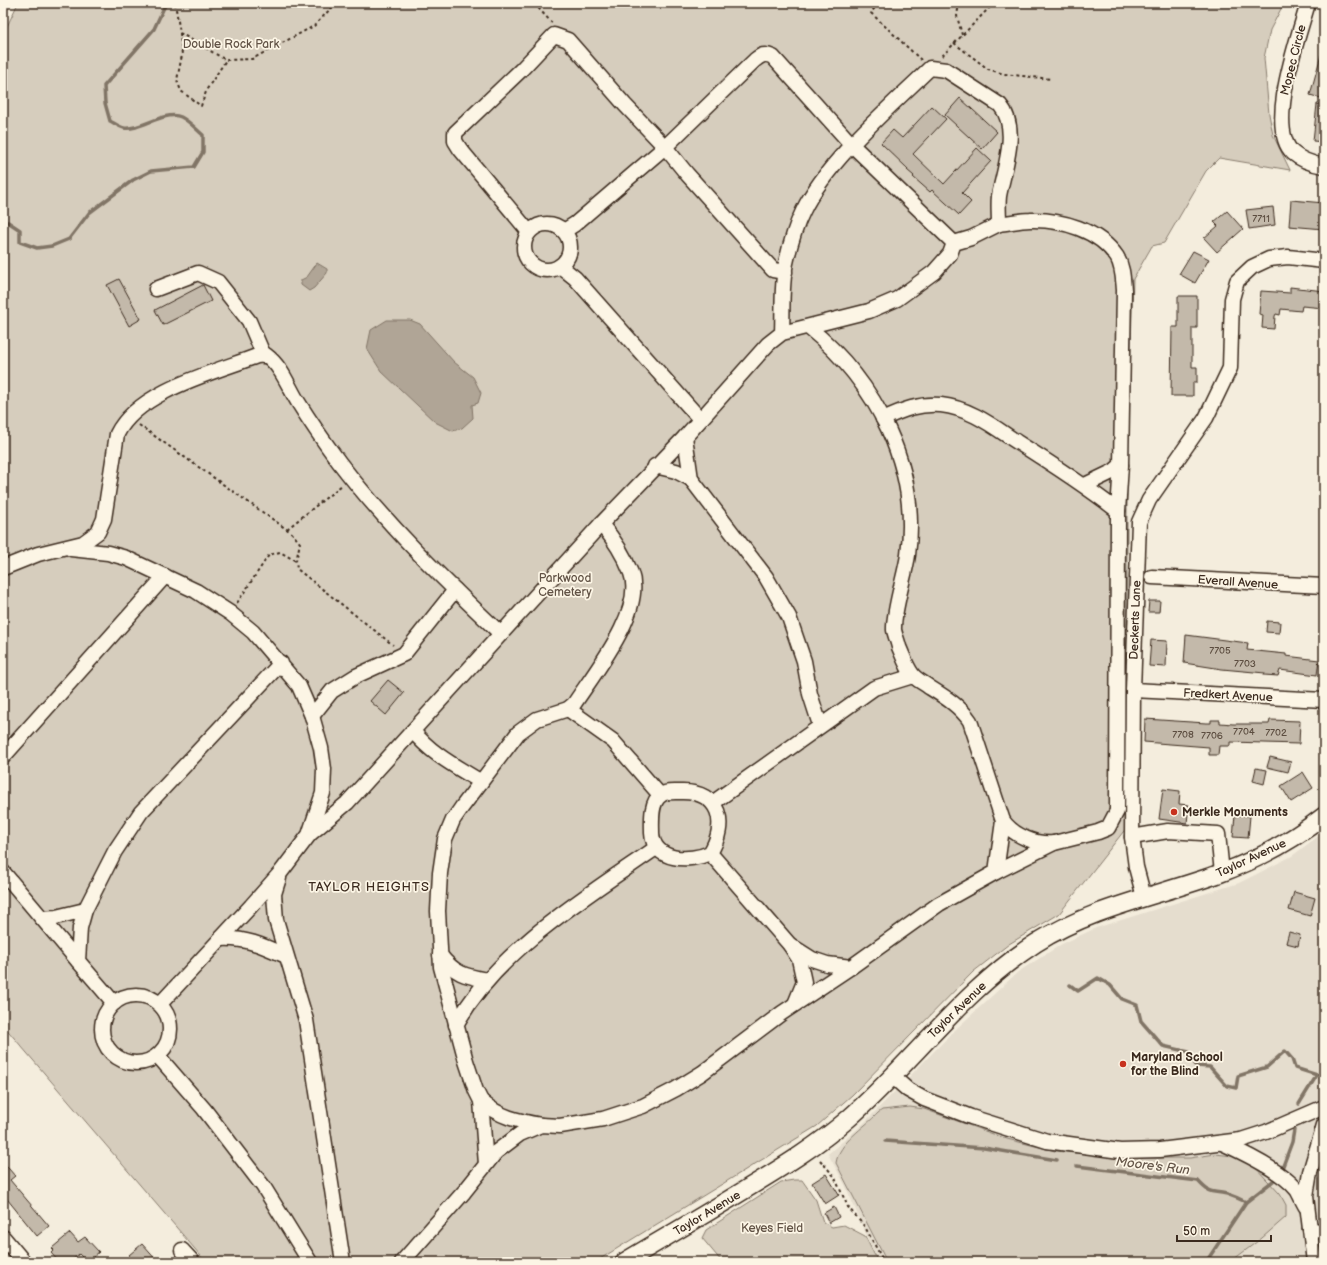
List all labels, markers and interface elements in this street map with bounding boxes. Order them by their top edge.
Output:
street label: Mopec Circle [1277,23,1310,97]
park label: Double Rock Park [183,37,279,52]
house number: 7711 [1252,213,1270,225]
park label: Parkwood Cemetery [538,571,592,600]
street label: Everall Avenue [1197,572,1279,593]
street label: Deckerts Lane [1127,580,1144,660]
house number: 7705 [1209,645,1231,657]
house number: 7703 [1234,658,1256,670]
street label: Fredkert Avenue [1183,686,1273,705]
house number: 7704 [1233,726,1255,738]
house number: 7702 [1265,727,1287,739]
house number: 7708 [1172,729,1194,741]
house number: 7706 [1201,730,1223,742]
place label: Merkle Monuments [1182,805,1288,820]
marker: Merkle Monuments [1169,807,1179,817]
street label: Taylor Avenue [1214,836,1289,881]
district label: TAYLOR HEIGHTS [308,879,430,895]
street label: Taylor Avenue [925,979,990,1042]
place label: Maryland School for the Blind [1131,1050,1223,1079]
marker: Maryland School for the Blind [1118,1059,1128,1069]
water label: Moore's Run [1115,1154,1191,1178]
street label: Taylor Avenue [671,1188,743,1239]
scale bar [1177,1217,1271,1243]
park label: Keyes Field [741,1221,803,1236]
text: 50 m [1183,1224,1210,1239]

